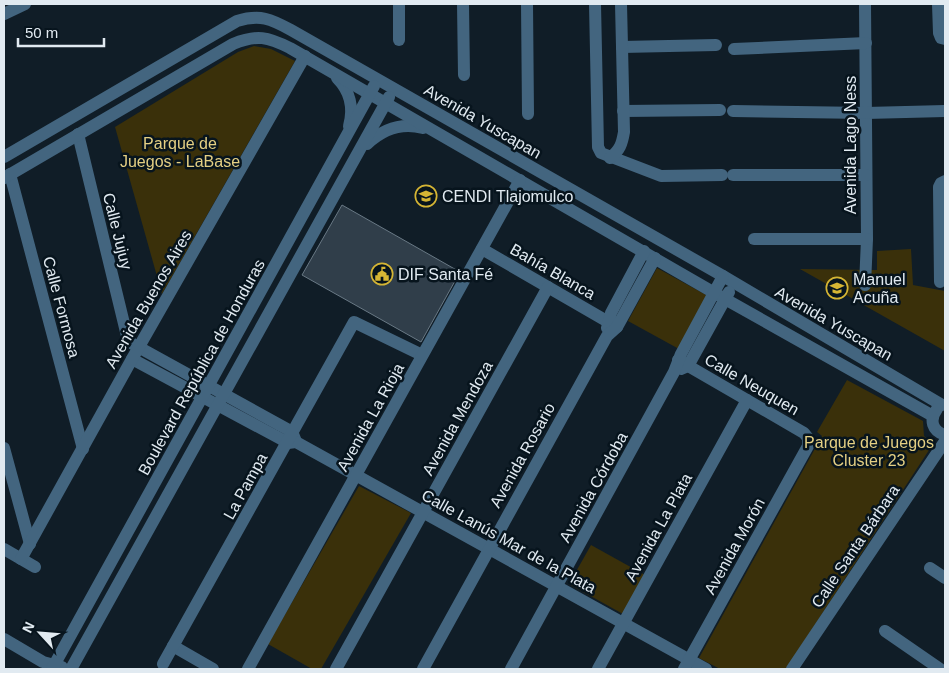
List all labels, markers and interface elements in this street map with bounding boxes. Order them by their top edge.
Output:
scale bar [18,15,104,47]
text: 50 m [25,24,58,41]
street label: Avenida Lago Ness [842,76,859,214]
street label: Avenida Yuscapan [421,81,544,162]
park label: Parque de Juegos - LaBase [120,135,240,170]
school or university icon: CENDI Tlajomulco [414,184,438,208]
place label: CENDI Tlajomulco [442,188,573,205]
street label: Calle Jujuy [100,191,135,271]
street label: Avenida Buenos Aires [102,227,195,371]
street label: Bahía Blanca [507,240,598,303]
street label: Calle Formosa [40,255,83,360]
street label: Boulevard República de Honduras [135,257,268,478]
public building icon: DIF Santa Fé [370,262,394,286]
place label: DIF Santa Fé [398,266,493,283]
place label: Manuel Acuña [853,271,905,306]
school or university icon: Manuel Acuña [825,276,849,300]
street label: Avenida Yuscapan [772,283,895,364]
street label: Calle Neuquen [702,351,802,418]
street label: Avenida Mendoza [419,358,496,478]
street label: Avenida La Rioja [334,360,407,474]
street label: Avenida Rosario [487,400,558,511]
street label: Avenida Córdoba [556,429,631,545]
park label: Parque de Juegos Cluster 23 [804,434,934,469]
street label: La Pampa [220,450,271,522]
street label: Avenida La Plata [622,470,695,584]
street label: Calle Santa Bárbara [808,482,903,611]
street label: Calle Lanús Mar de la Plata [419,486,599,597]
street label: Avenida Morón [701,495,768,597]
north arrow [15,608,65,658]
text: N [19,619,38,635]

